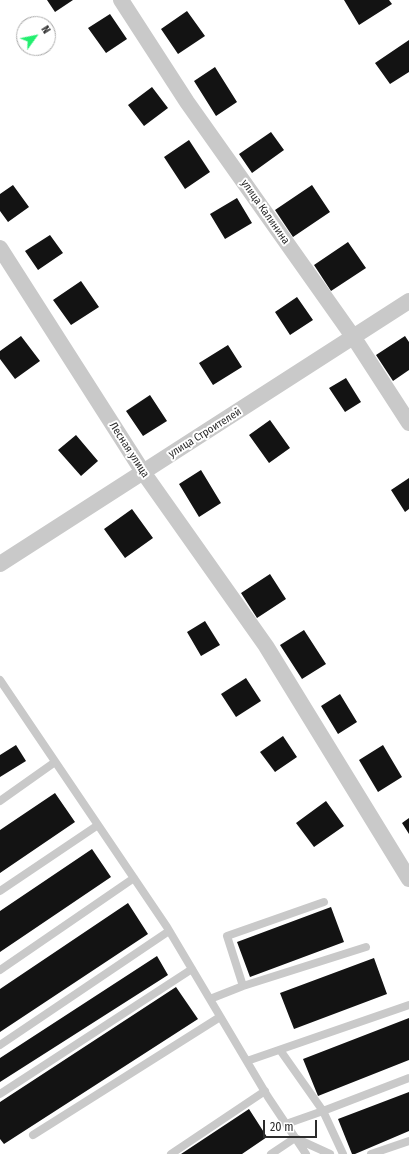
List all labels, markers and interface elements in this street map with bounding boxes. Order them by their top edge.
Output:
north arrow [16,16,56,56]
text: N [38,23,53,36]
street label: улица Калинина [238,177,292,247]
street label: улица Строителей [166,405,244,461]
street label: Лесная улица [106,420,152,480]
scale bar [265,1112,319,1138]
text: 20 m [270,1120,294,1134]

